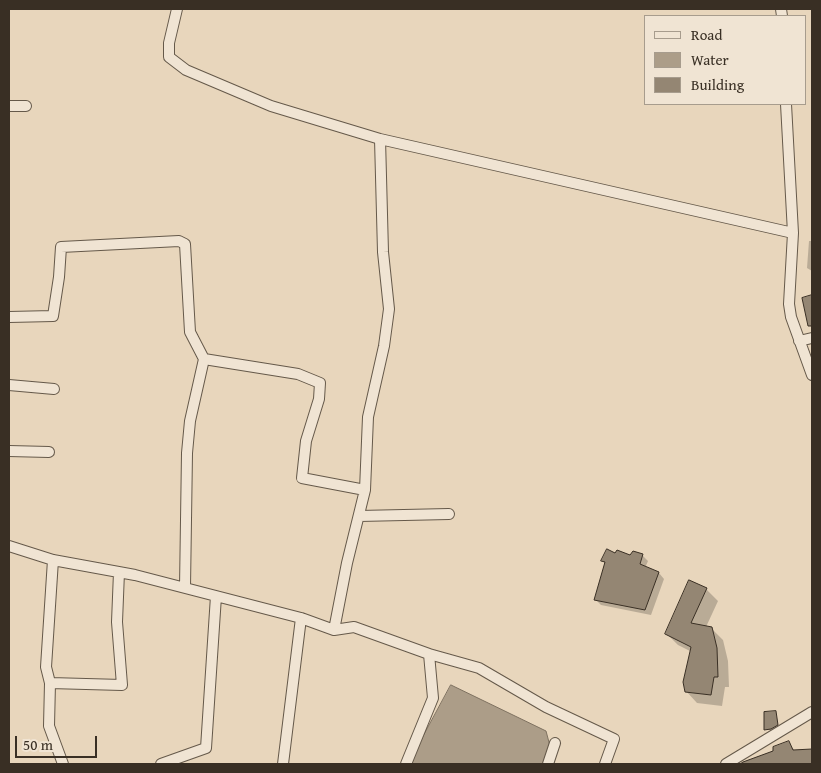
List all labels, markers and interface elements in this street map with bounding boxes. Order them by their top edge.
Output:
legend [644,15,806,105]
text: Road [691,24,722,45]
text: Water [691,49,729,70]
text: Building [691,74,744,95]
scale bar [18,726,100,758]
text: 50 m [23,734,53,755]

